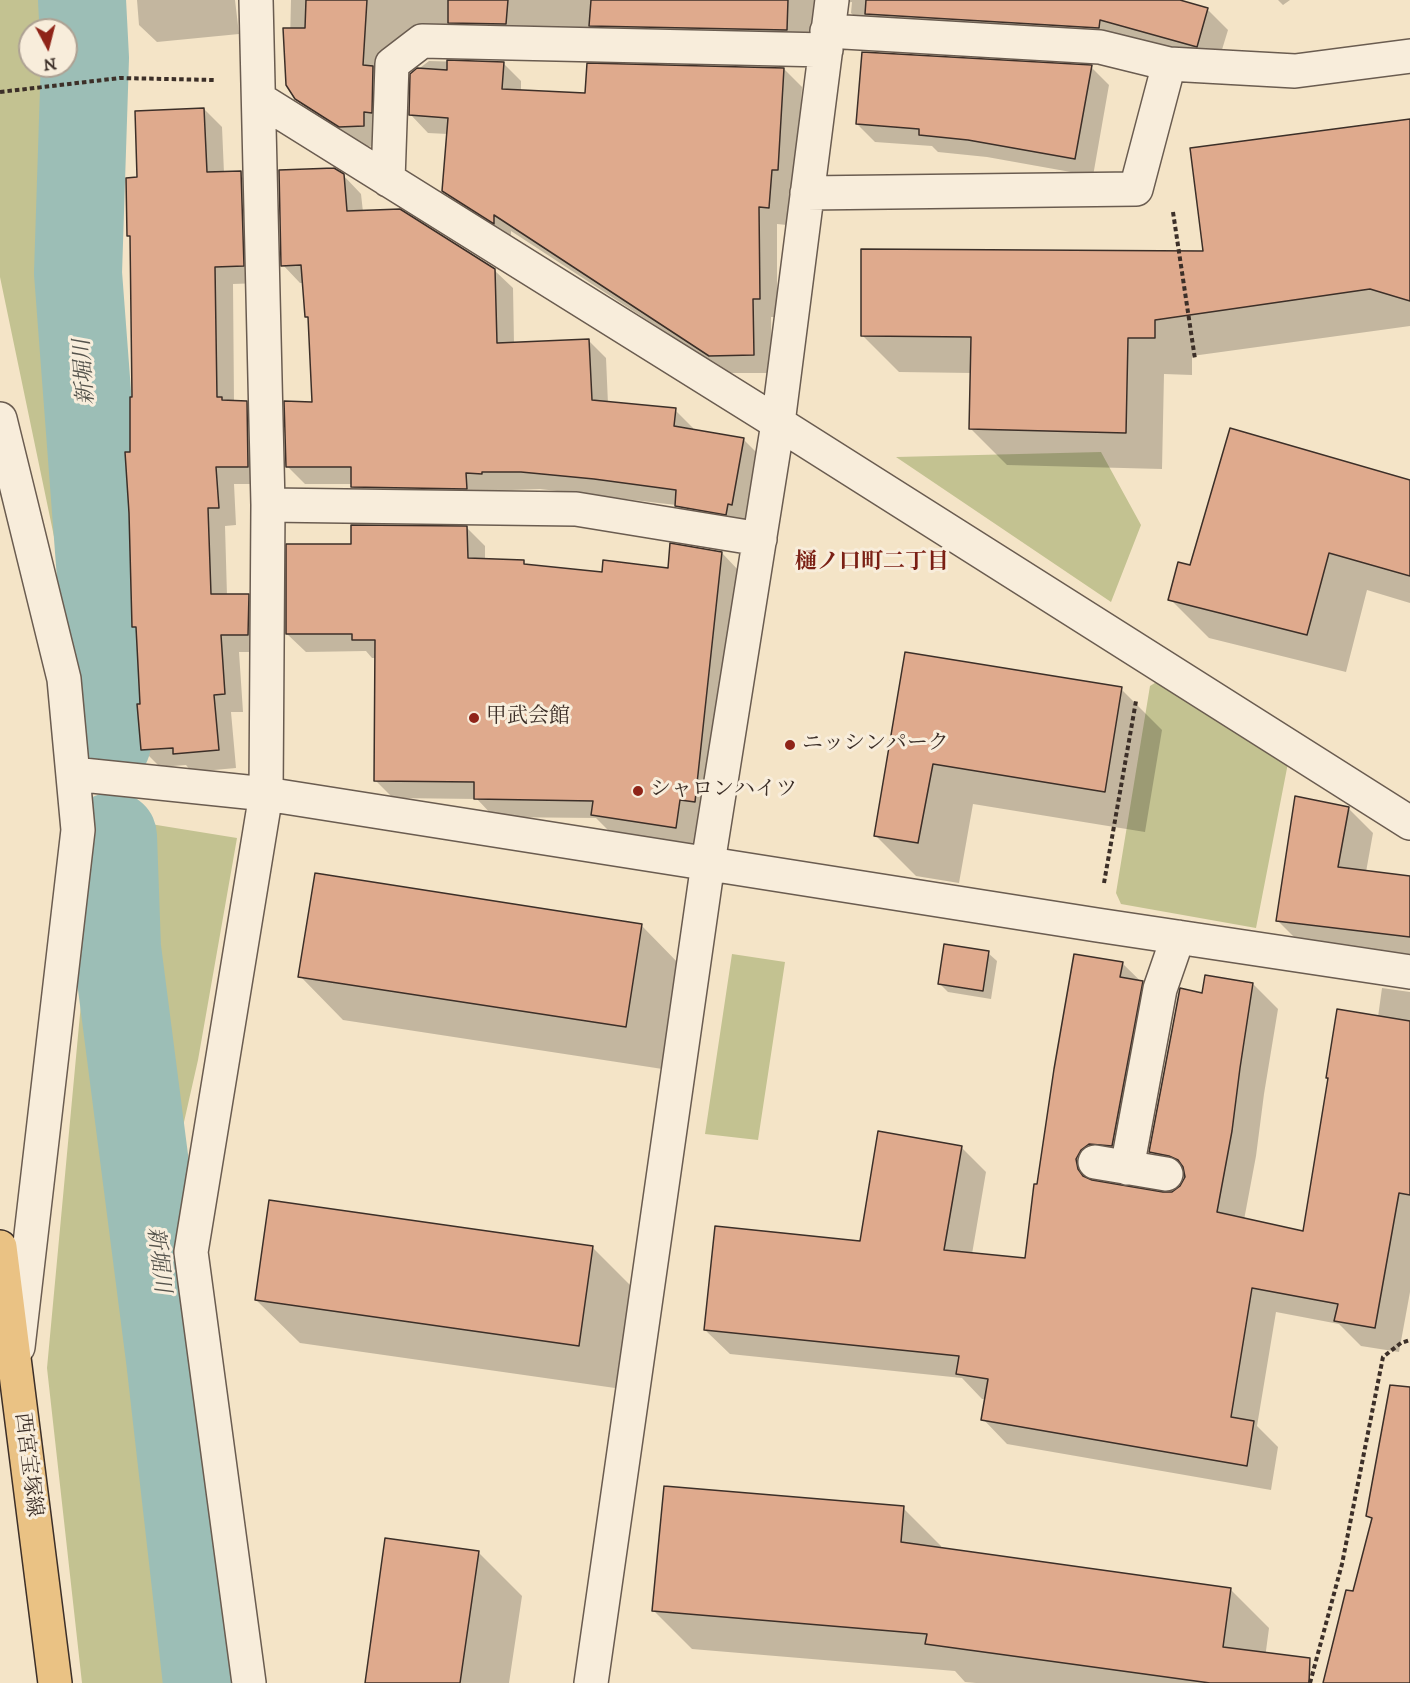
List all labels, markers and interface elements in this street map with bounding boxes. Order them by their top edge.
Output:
north arrow [18,18,78,78]
text: N [42,53,58,75]
water label: 新堀川 [71,338,101,406]
district label: 樋ノ口町二丁目 [795,550,949,576]
place label: 甲武会館 [486,705,570,731]
marker: 甲武会館 [467,711,481,725]
place label: ニッシンパーク [802,732,949,758]
marker: ニッシンパーク [783,738,797,752]
place label: シャロンハイツ [650,778,797,804]
marker: シャロンハイツ [631,784,645,798]
water label: 新堀川 [140,1226,174,1294]
street label: 西宮宝塚線 [8,1411,46,1519]

